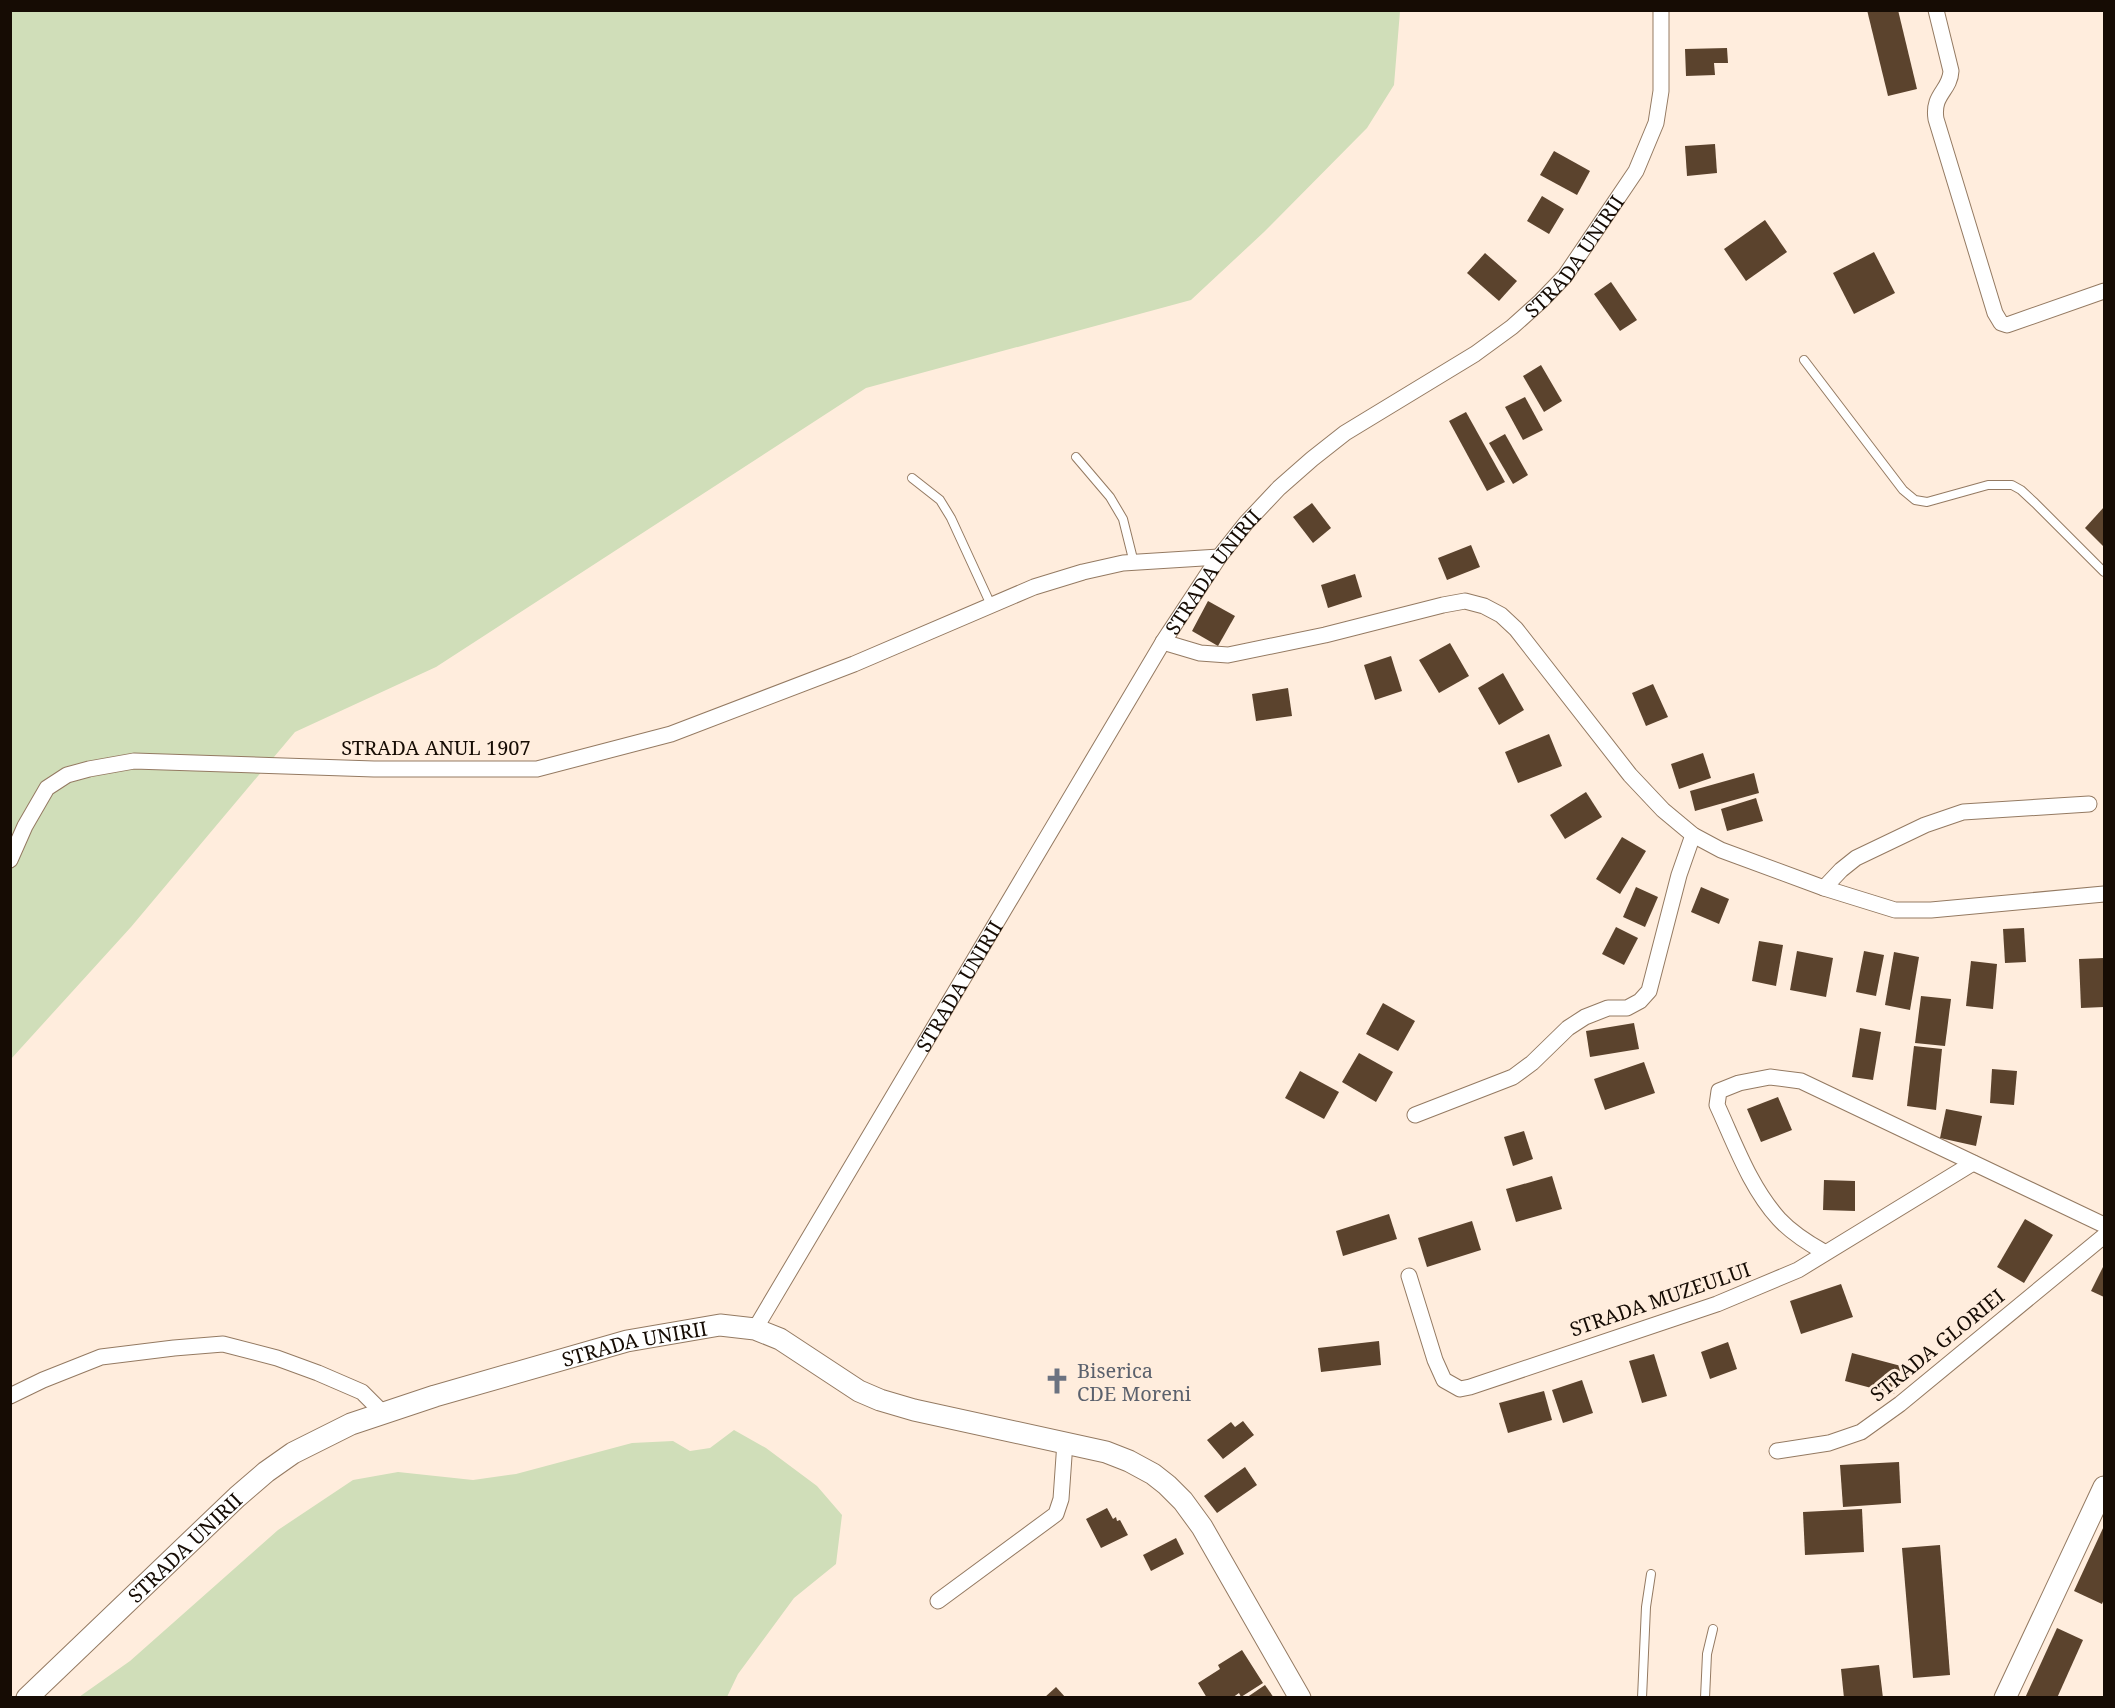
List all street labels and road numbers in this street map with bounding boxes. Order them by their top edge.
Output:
street label: STRADA UNIRII [1518,189,1630,323]
street label: STRADA UNIRII [1158,503,1266,640]
street label: STRADA ANUL 1907 [341,734,531,761]
street label: STRADA UNIRII [909,915,1008,1057]
street label: STRADA MUZEULUI [1566,1255,1754,1343]
street label: STRADA GLORIEI [1864,1283,2010,1407]
street label: STRADA UNIRII [559,1314,709,1372]
street label: STRADA UNIRII [122,1486,247,1608]

